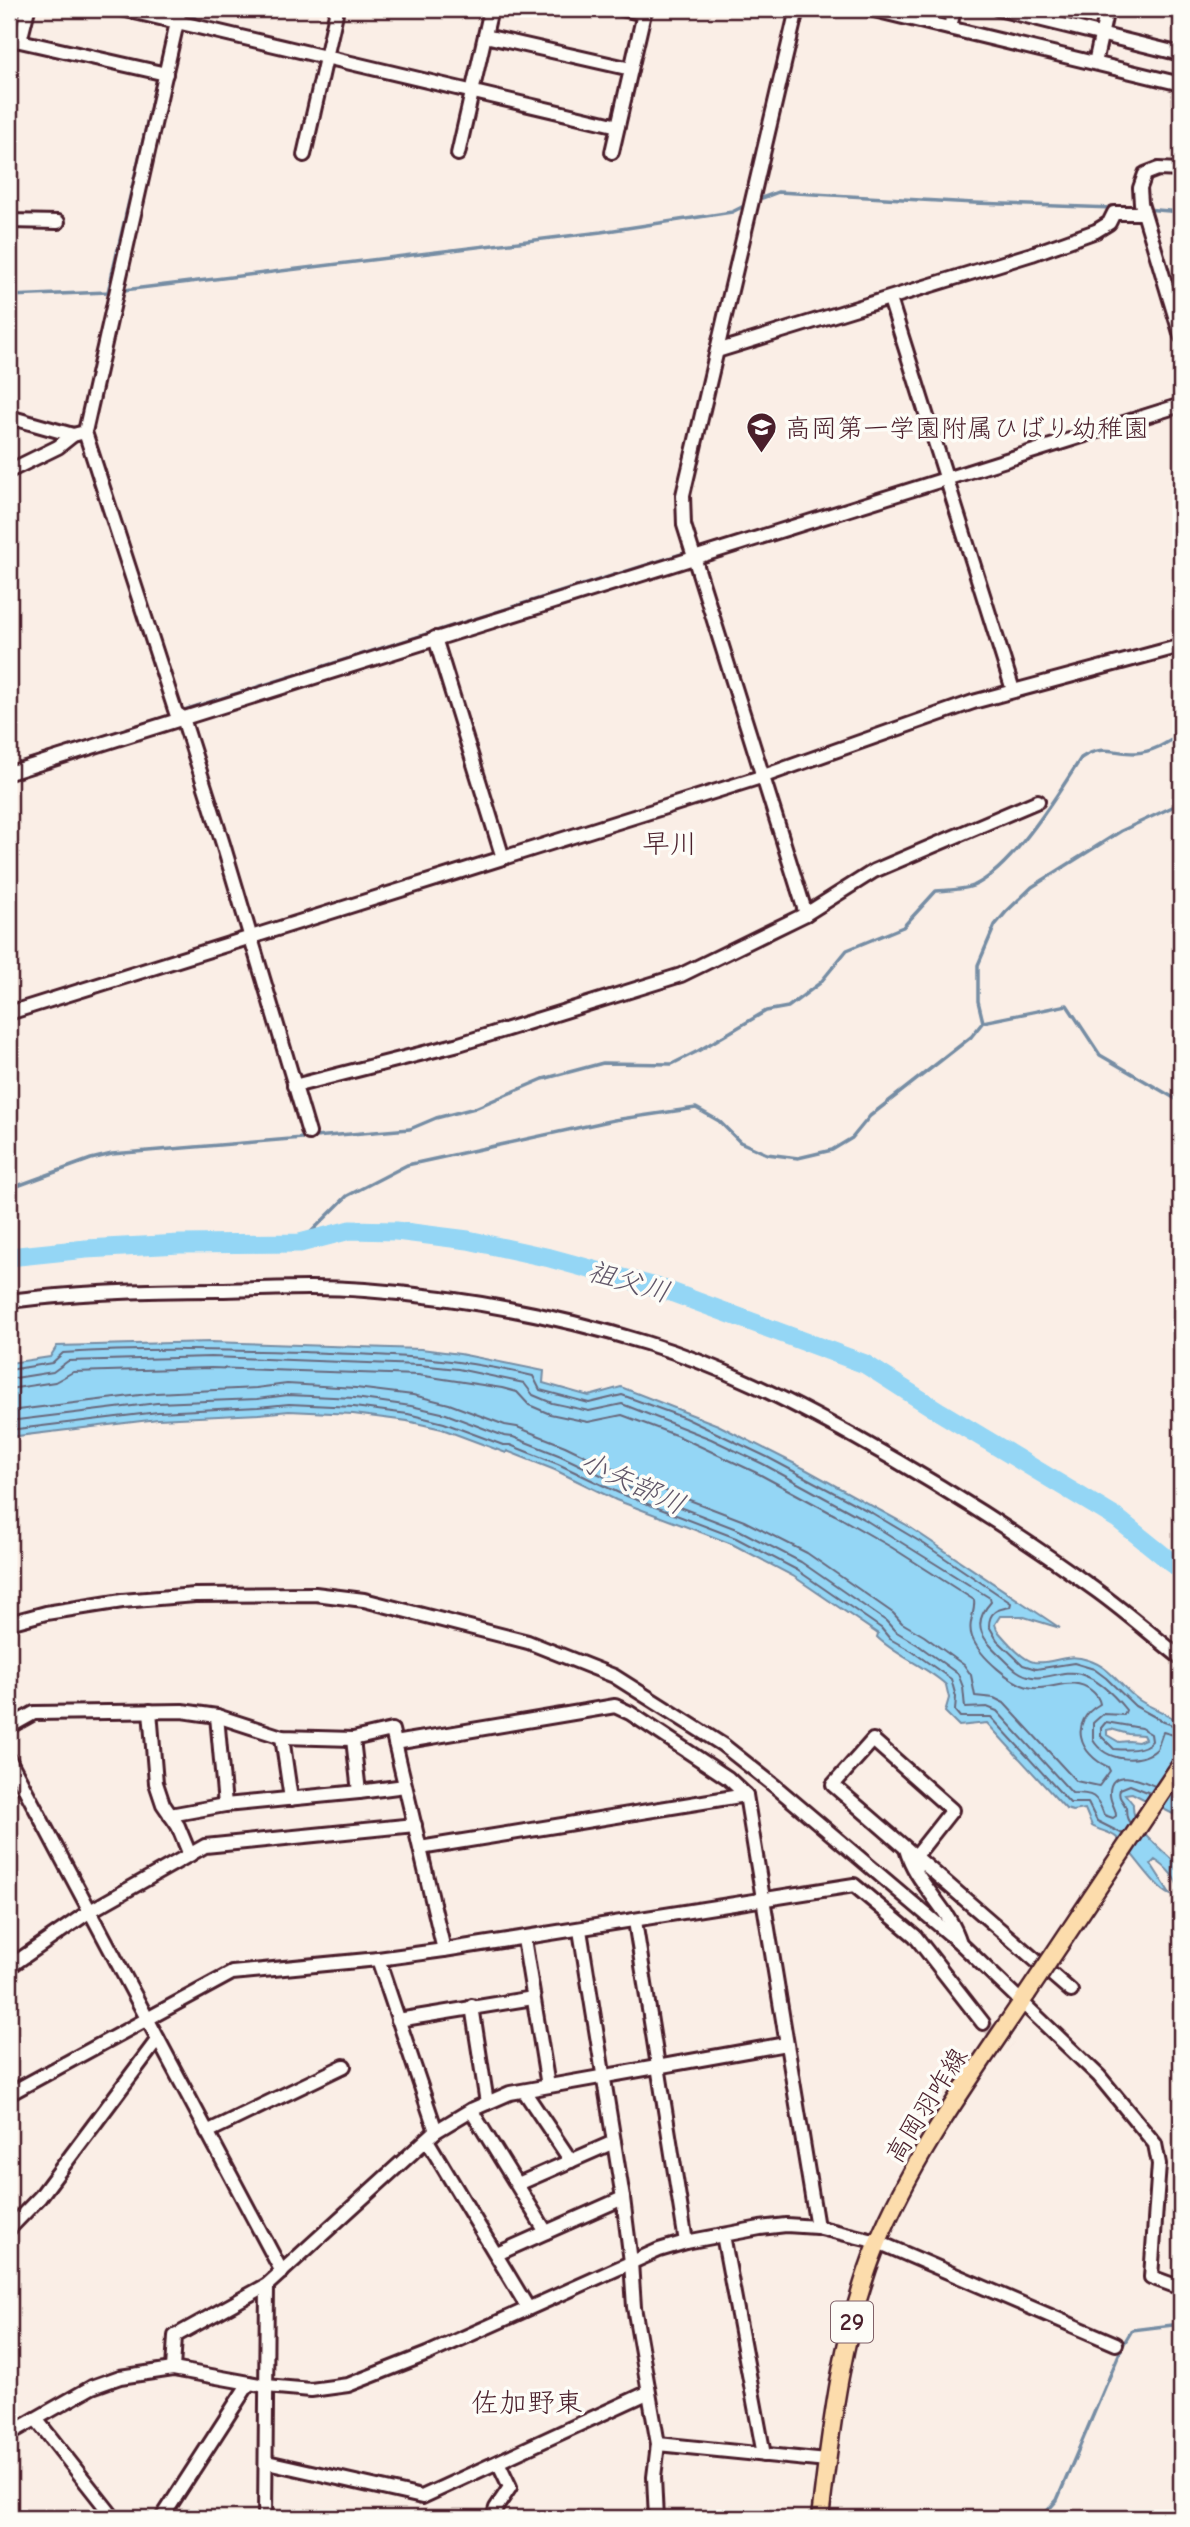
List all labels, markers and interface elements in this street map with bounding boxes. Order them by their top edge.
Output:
school or university icon: 高岡第一学園附属ひばり幼稚園 [745,411,779,455]
place label: 高岡第一学園附属ひばり幼稚園 [785,414,1149,444]
district label: 早川 [642,828,698,860]
water label: 祖父川 [584,1255,674,1309]
water label: 小矢部川 [575,1445,690,1521]
street label: 高岡羽咋線 [880,2042,974,2169]
road number: 29 [831,2302,873,2342]
district label: 佐加野東 [471,2387,583,2419]

